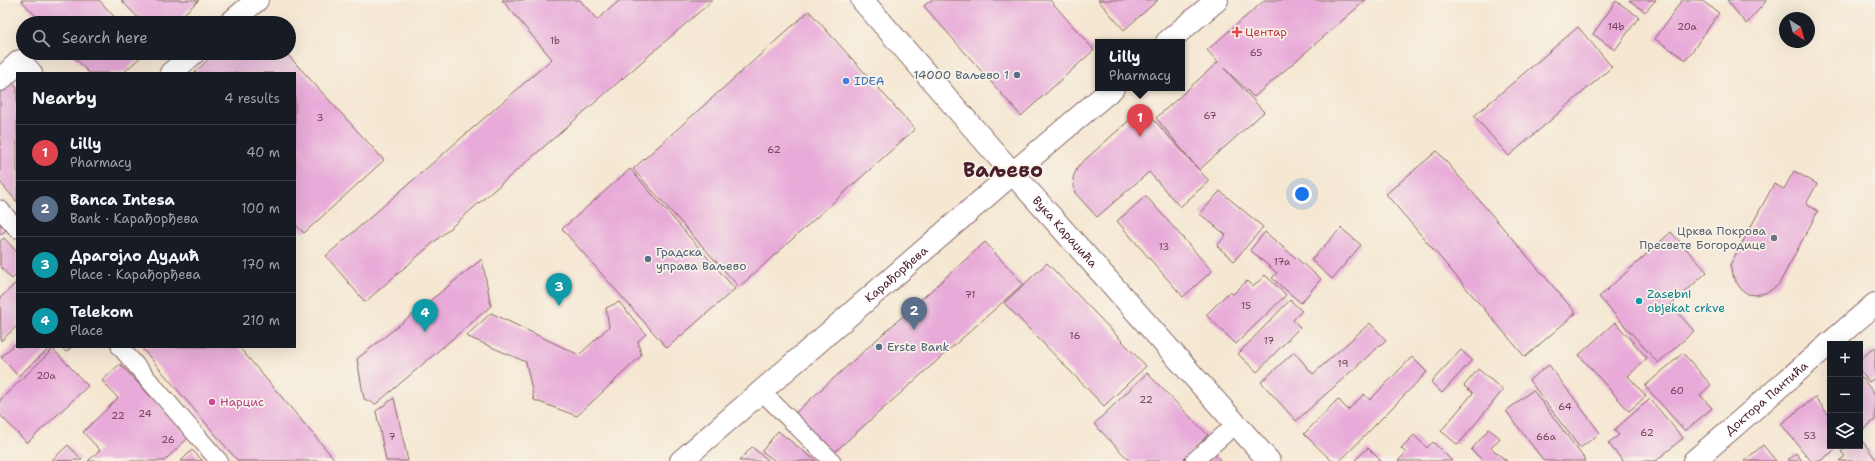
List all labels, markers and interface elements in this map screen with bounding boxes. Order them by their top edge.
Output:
north arrow [1779,12,1815,48]
search box [16,16,296,60]
house number: 14b [1608,20,1624,33]
house number: 20a [1677,20,1698,33]
place label: Центар [1245,24,1287,40]
icon: search [30,27,52,49]
marker: Центар [1232,27,1242,37]
text: Search here [62,28,148,48]
house number: 1b [550,34,560,47]
popup [1095,39,1185,91]
house number: 65 [1250,46,1262,59]
text: Lilly [1109,47,1141,67]
place label: 14000 Ваљево 1 [913,67,1009,83]
text: Pharmacy [1109,67,1171,84]
marker: 14000 Ваљево 1 [1012,70,1022,80]
place label: IDEA [854,73,885,89]
marker: IDEA [841,76,851,86]
text: Nearby [32,87,97,109]
text: 4 results [224,90,280,107]
pin: 1 [1127,104,1153,137]
house number: 67 [1204,109,1216,122]
house number: 3 [317,111,324,124]
text: Lilly [70,134,101,154]
house number: 62 [767,143,781,156]
text: 1 [42,144,48,161]
text: 40 m [246,144,280,161]
text: Pharmacy [70,154,132,171]
district label: Ваљево [963,157,1043,183]
your location [1292,184,1312,204]
text: Banca Intesa [70,190,175,210]
street label: Вука Караџића [1029,193,1101,271]
text: 2 [40,200,50,217]
text: 100 m [241,200,280,217]
text: Bank · Карађорђева [70,210,198,227]
place label: Црква Покрова Пресвете Богородице [1639,223,1767,253]
marker: Црква Покрова Пресвете Богородице [1769,233,1779,243]
house number: 13 [1159,240,1169,253]
street label: Карађорђева [861,242,932,306]
place label: Градска управа Ваљево [656,244,746,274]
text: Драгојло Дудић [70,246,200,266]
marker: Градска управа Ваљево [643,254,653,264]
house number: 17a [1274,255,1291,268]
text: 3 [40,256,50,273]
text: 170 m [242,256,280,273]
text: Place · Карађорђева [70,266,201,283]
pin: 3 [546,273,572,306]
place label: Zasebni objekat crkve [1647,286,1725,316]
house number: 71 [965,288,975,301]
marker: Zasebni objekat crkve [1634,296,1644,306]
pin: 2 [901,297,927,330]
pin: 4 [412,299,438,332]
house number: 15 [1241,299,1251,312]
text: Telekom [70,302,133,322]
text: 4 [40,312,50,329]
text: 210 m [242,312,280,329]
text: Place [70,322,103,339]
house number: 16 [1070,329,1080,342]
house number: 17 [1264,334,1274,347]
place label: Erste Bank [887,339,949,355]
map controls [1827,341,1863,449]
button: + [1827,341,1863,377]
marker: Erste Bank [874,342,884,352]
house number: 19 [1338,357,1348,370]
street label: Доктора Пантића [1722,357,1812,438]
house number: 20a [36,369,57,382]
button: − [1827,377,1863,413]
house number: 60 [1670,384,1684,397]
house number: 22 [1139,393,1153,406]
place label: Нарцис [220,394,264,410]
marker: Нарцис [207,397,217,407]
house number: 64 [1558,400,1572,413]
house number: 24 [138,407,152,420]
house number: 22 [111,409,125,422]
button: layers [1827,413,1863,449]
house number: 62 [1640,426,1654,439]
house number: 53 [1804,429,1816,442]
house number: 7 [389,430,396,443]
house number: 66a [1536,430,1557,443]
house number: 26 [161,433,175,446]

